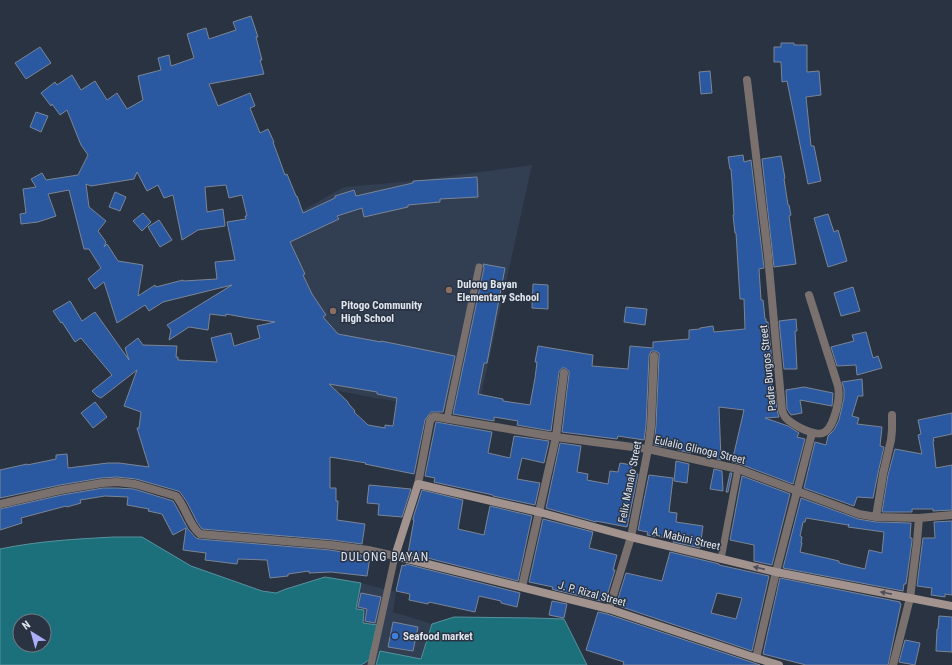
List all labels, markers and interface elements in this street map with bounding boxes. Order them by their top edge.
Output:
place label: Dulong Bayan Elementary School [457,278,539,304]
marker: Dulong Bayan Elementary School [444,285,454,295]
place label: Pitogo Community High School [341,299,422,325]
marker: Pitogo Community High School [328,306,338,316]
street label: Padre Burgos Street [757,324,779,412]
street label: Eulalio Glinoga Street [653,433,747,467]
street label: Felix Manalo Street [616,440,644,524]
street label: A. Mabini Street [651,525,721,553]
district label: DULONG BAYAN [341,550,429,564]
one-way arrow [753,564,765,570]
street label: J. P. Rizal Street [557,579,627,609]
one-way arrow [880,590,892,596]
north arrow [12,613,52,653]
text: N [20,618,33,633]
place label: Seafood market [403,630,473,643]
marker: Seafood market [390,631,400,641]

